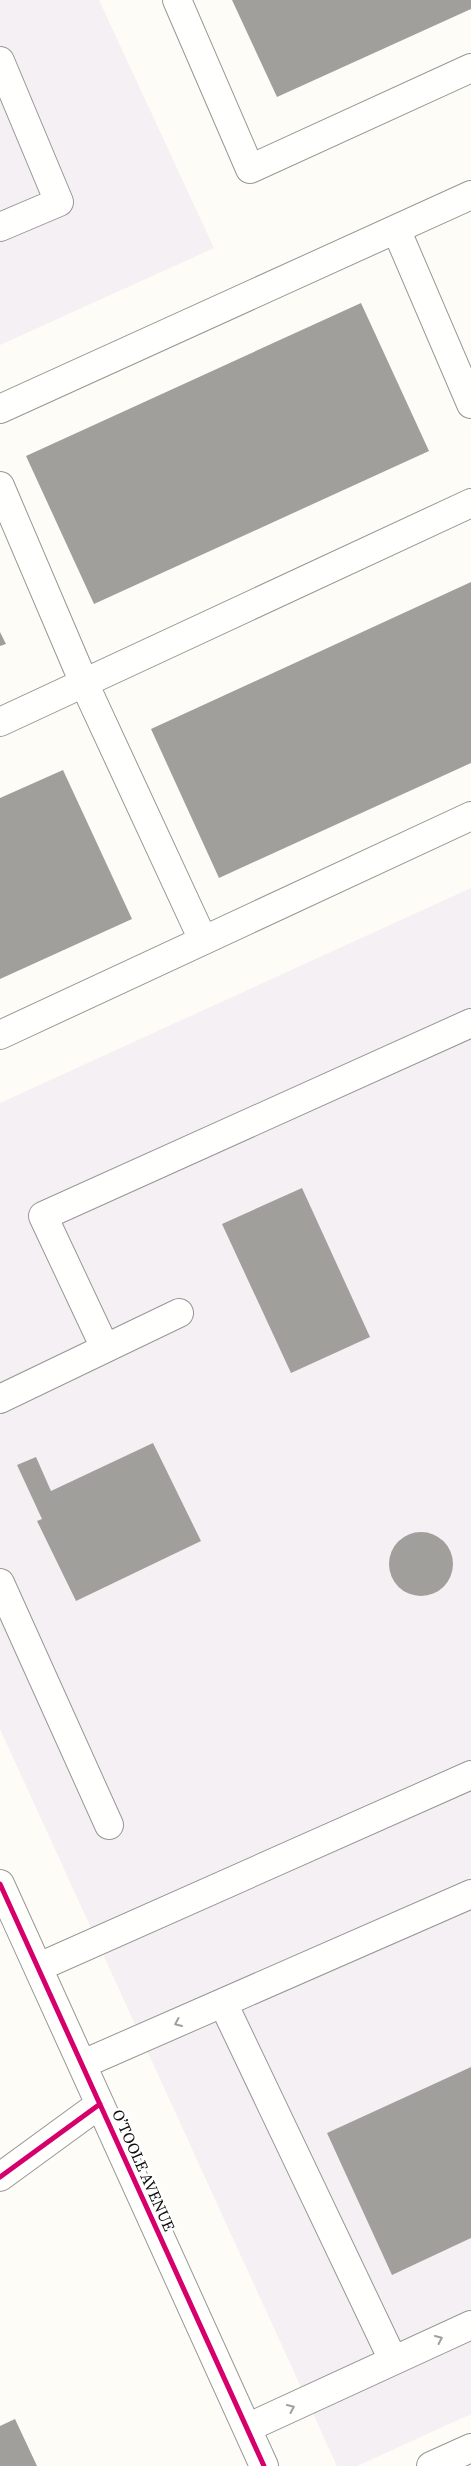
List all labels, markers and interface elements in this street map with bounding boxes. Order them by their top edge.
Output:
one-way arrow [174,2016,183,2027]
street label: O’TOOLE AVENUE [107,2106,181,2235]
one-way arrow [434,2335,443,2346]
one-way arrow [286,2403,295,2414]

